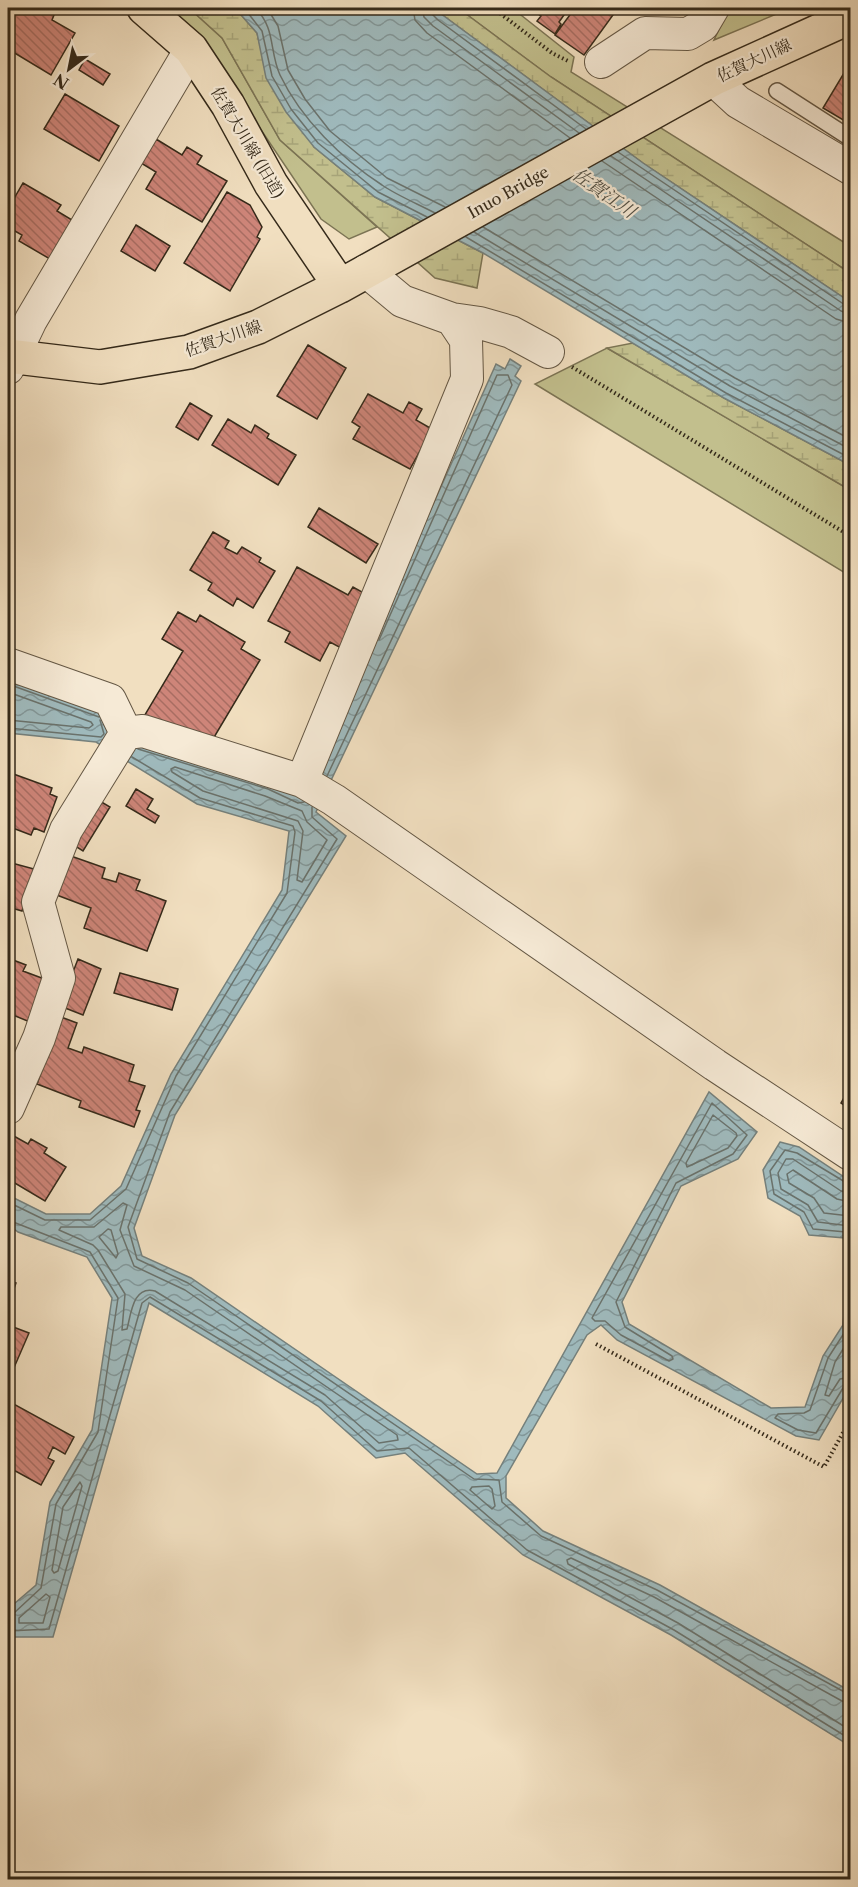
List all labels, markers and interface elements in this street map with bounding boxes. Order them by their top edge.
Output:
street label: 佐賀大川線 [714,34,794,86]
north arrow [39,39,99,99]
text: N [50,70,72,94]
street label: 佐賀大川線 (旧道) [207,83,289,201]
street label: Inuo Bridge [464,161,552,223]
water label: 佐賀江川 [568,163,641,224]
street label: 佐賀大川線 [182,316,264,360]

